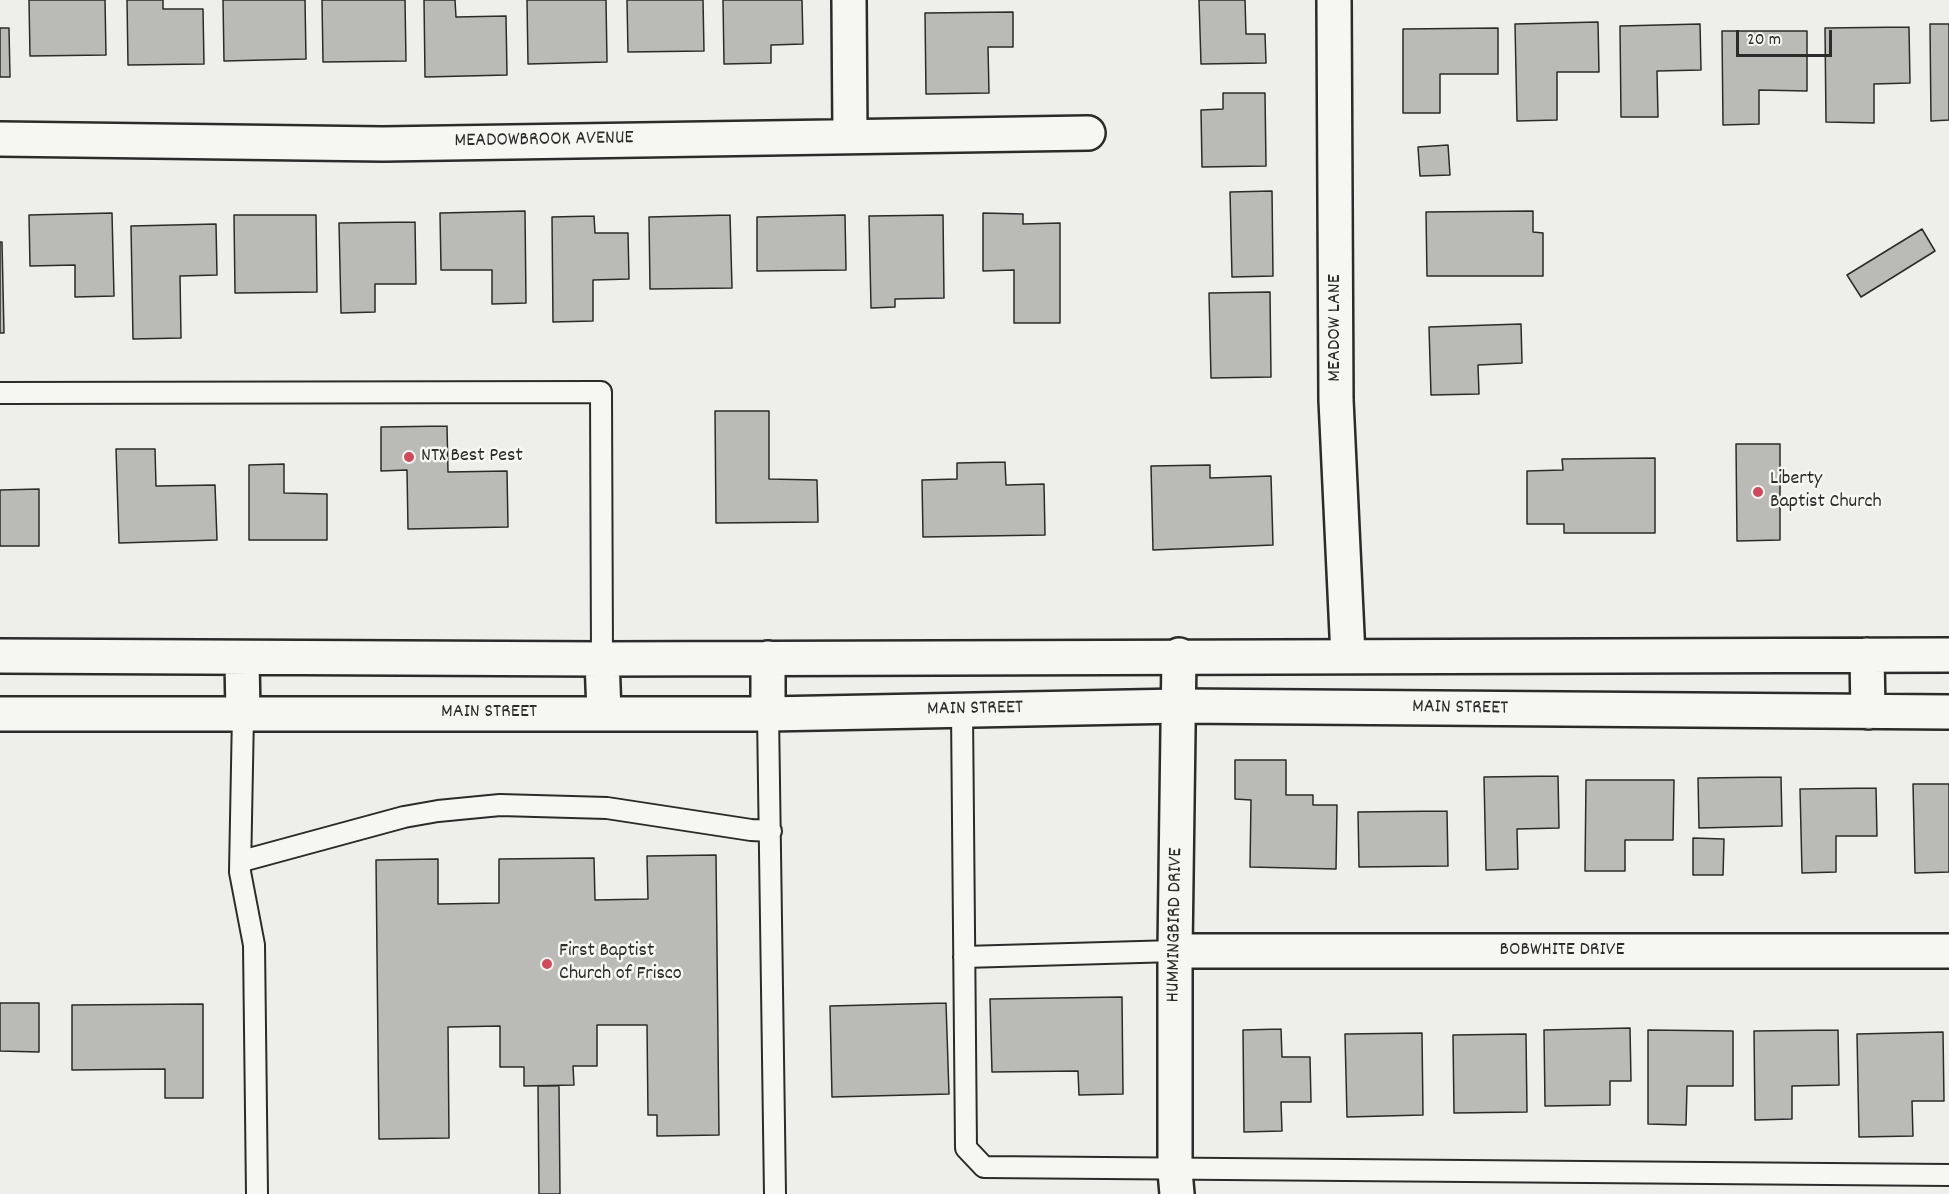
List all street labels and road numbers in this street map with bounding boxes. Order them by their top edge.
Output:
street label: MEADOWBROOK AVENUE [454,127,634,155]
street label: MEADOW LANE [1324,274,1348,382]
street label: MAIN STREET [1412,696,1508,722]
street label: MAIN STREET [927,697,1023,723]
street label: MAIN STREET [441,701,537,725]
street label: HUMMINGBIRD DRIVE [1163,847,1189,1003]
street label: BOBWHITE DRIVE [1500,939,1624,963]

